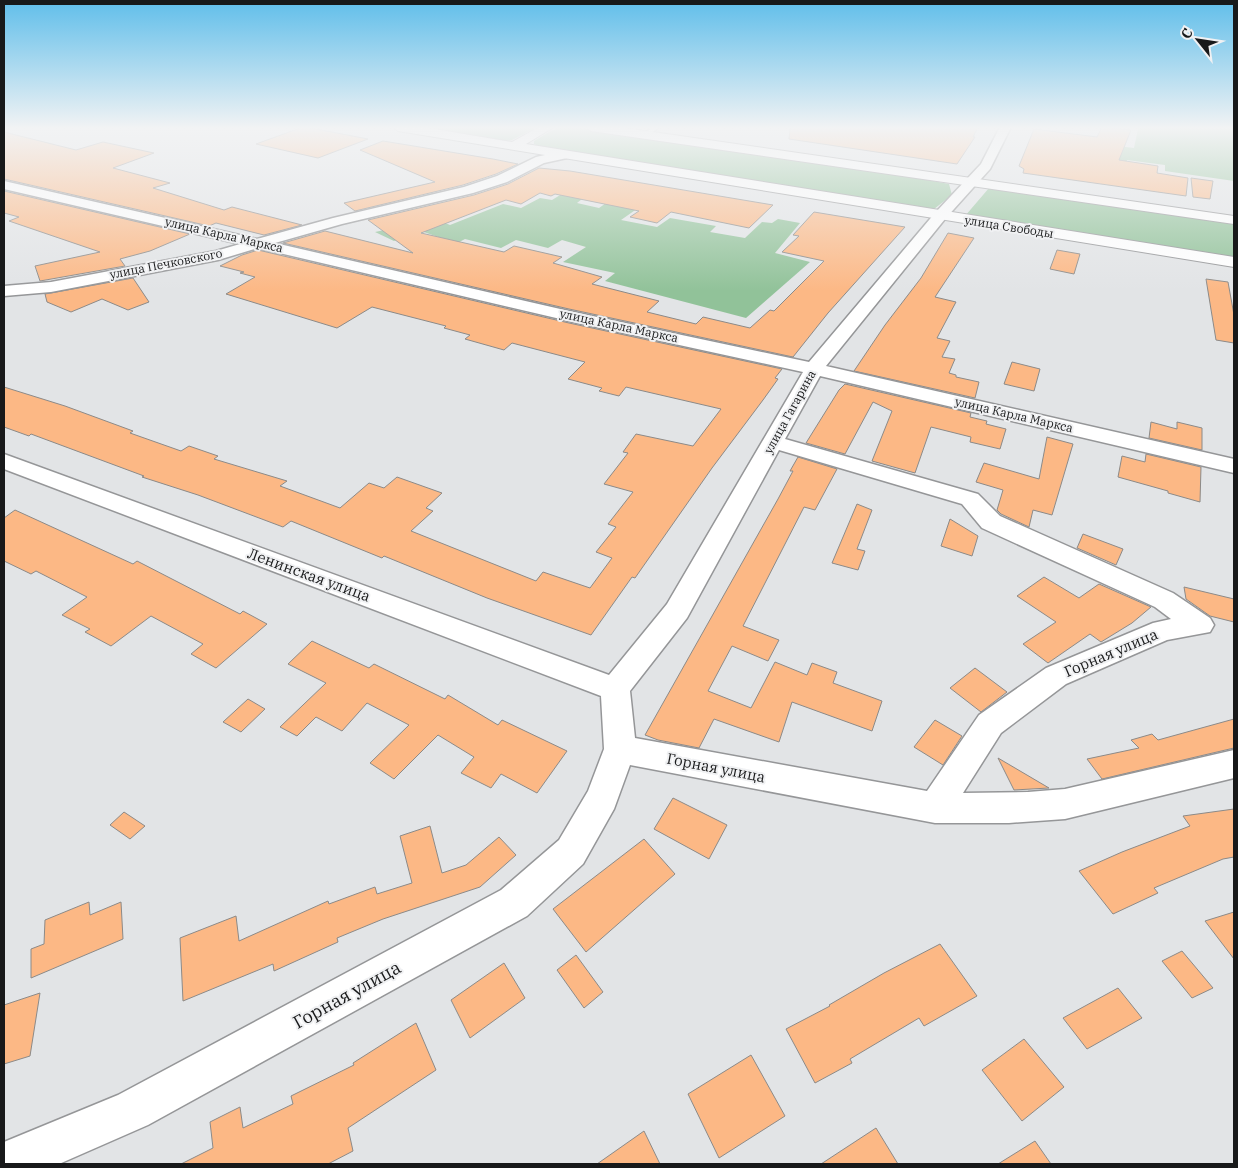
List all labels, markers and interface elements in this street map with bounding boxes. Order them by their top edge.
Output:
north arrow [1173,15,1223,65]
text: С [1177,25,1197,42]
street label: улица Свободы [963,212,1055,241]
street label: улица Карла Маркса [164,214,285,256]
street label: улица Печковского [108,245,224,282]
street label: улица Карла Маркса [558,306,680,346]
street label: улица Гагарина [760,367,819,456]
street label: улица Карла Маркса [954,394,1075,436]
street label: Ленинская улица [245,544,373,606]
street label: Горная улица [1061,624,1161,681]
street label: Горная улица [665,749,767,786]
street label: Горная улица [289,955,405,1034]

